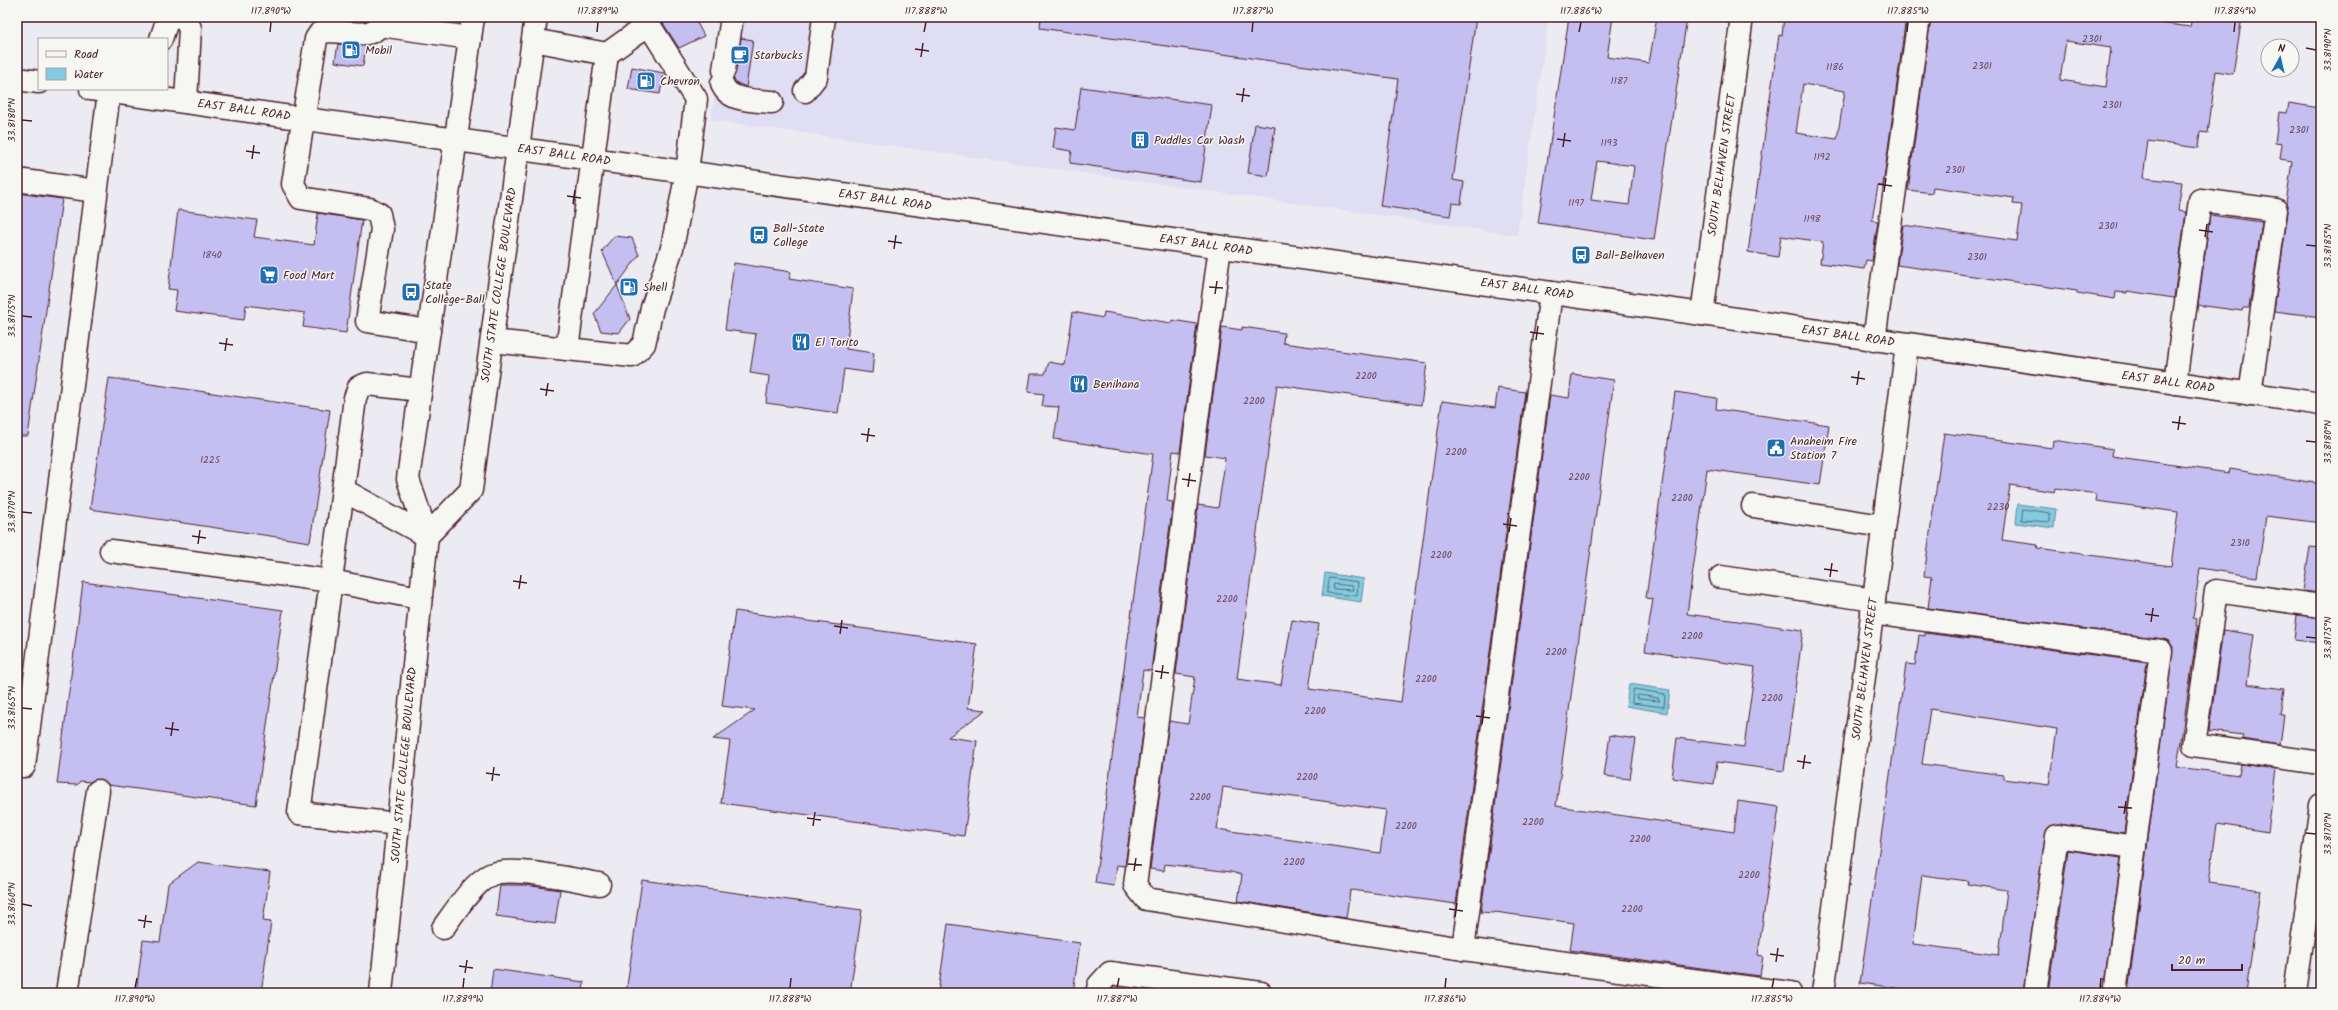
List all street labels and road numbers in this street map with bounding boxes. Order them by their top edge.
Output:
street label: SOUTH BELHAVEN STREET [1703,91,1742,237]
street label: EAST BALL ROAD [196,94,292,126]
street label: EAST BALL ROAD [516,139,612,171]
street label: EAST BALL ROAD [837,184,933,216]
street label: SOUTH STATE COLLEGE BOULEVARD [476,186,522,384]
street label: EAST BALL ROAD [1158,229,1254,261]
street label: EAST BALL ROAD [1479,273,1575,305]
street label: EAST BALL ROAD [1800,320,1896,352]
street label: EAST BALL ROAD [2120,366,2216,398]
street label: SOUTH BELHAVEN STREET [1847,595,1883,741]
street label: SOUTH STATE COLLEGE BOULEVARD [386,666,422,864]

